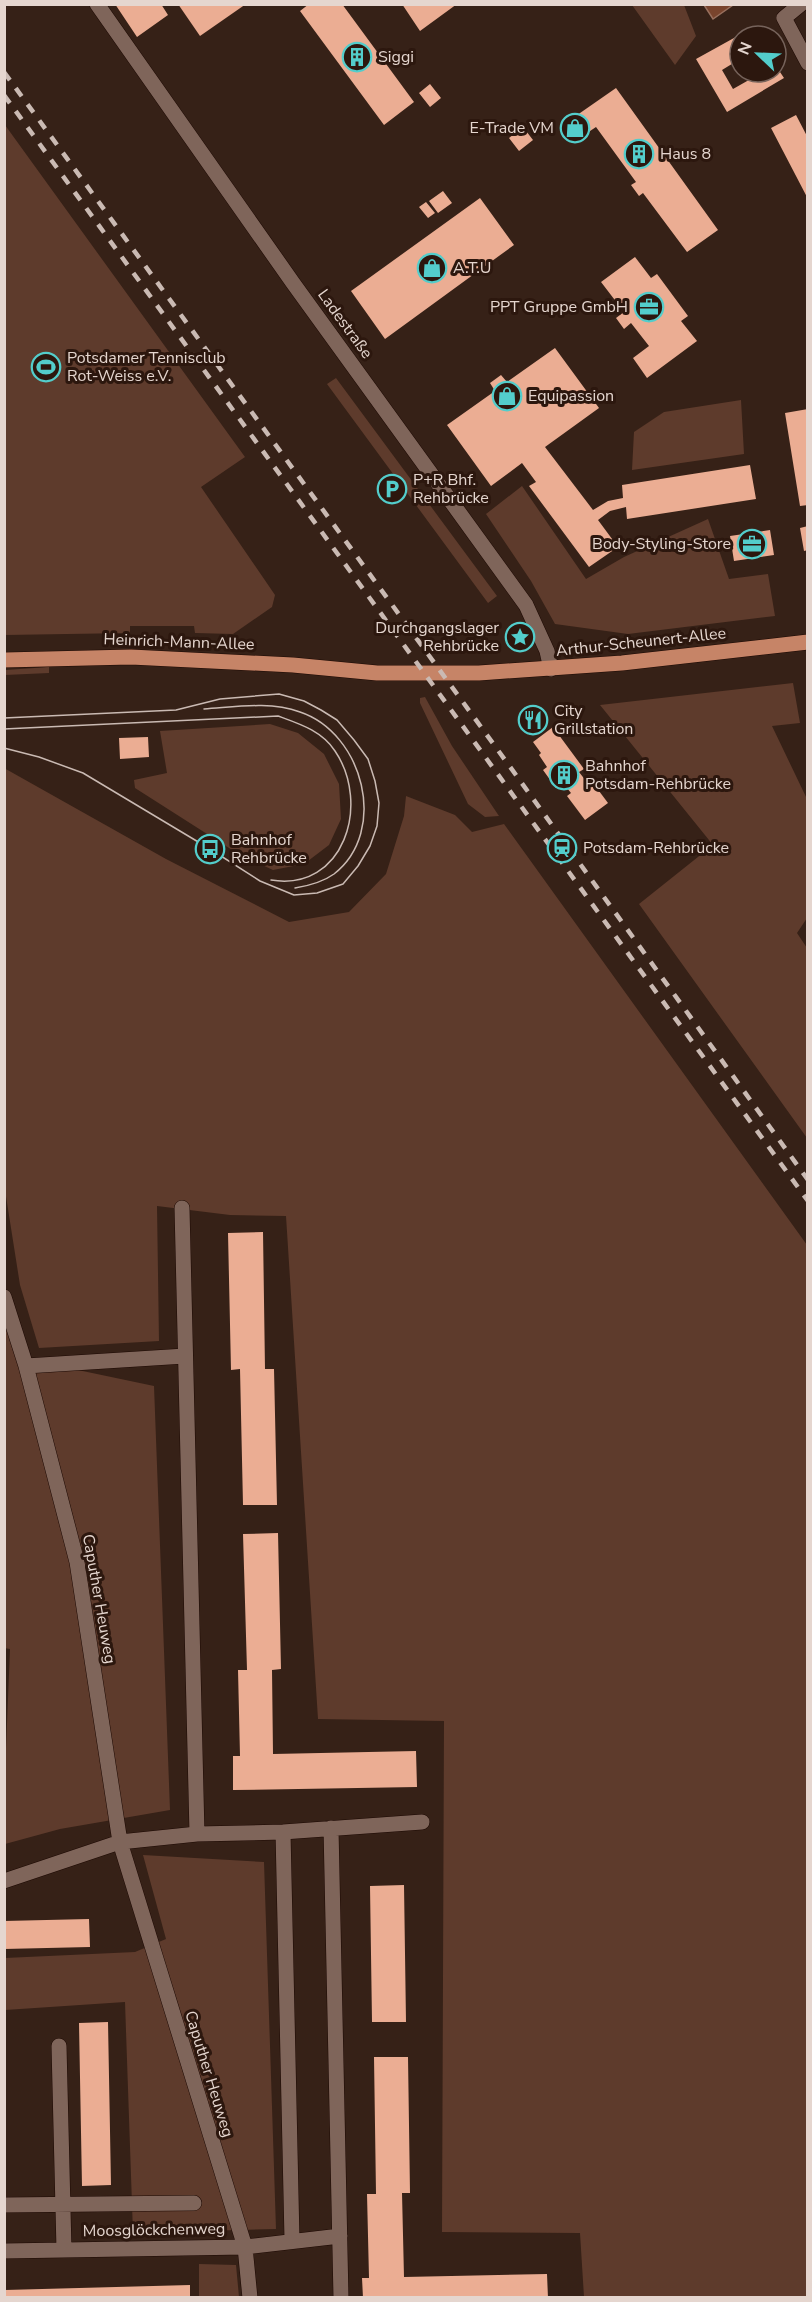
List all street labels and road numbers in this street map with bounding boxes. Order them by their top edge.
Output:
street label: Ladestraße [312,285,378,363]
street label: Arthur-Scheunert-Allee [555,622,727,662]
street label: Heinrich-Mann-Allee [103,628,255,656]
street label: Caputher Heuweg [77,1532,121,1666]
street label: Caputher Heuweg [179,2008,239,2140]
street label: Moosglöckchenweg [83,2218,225,2242]

